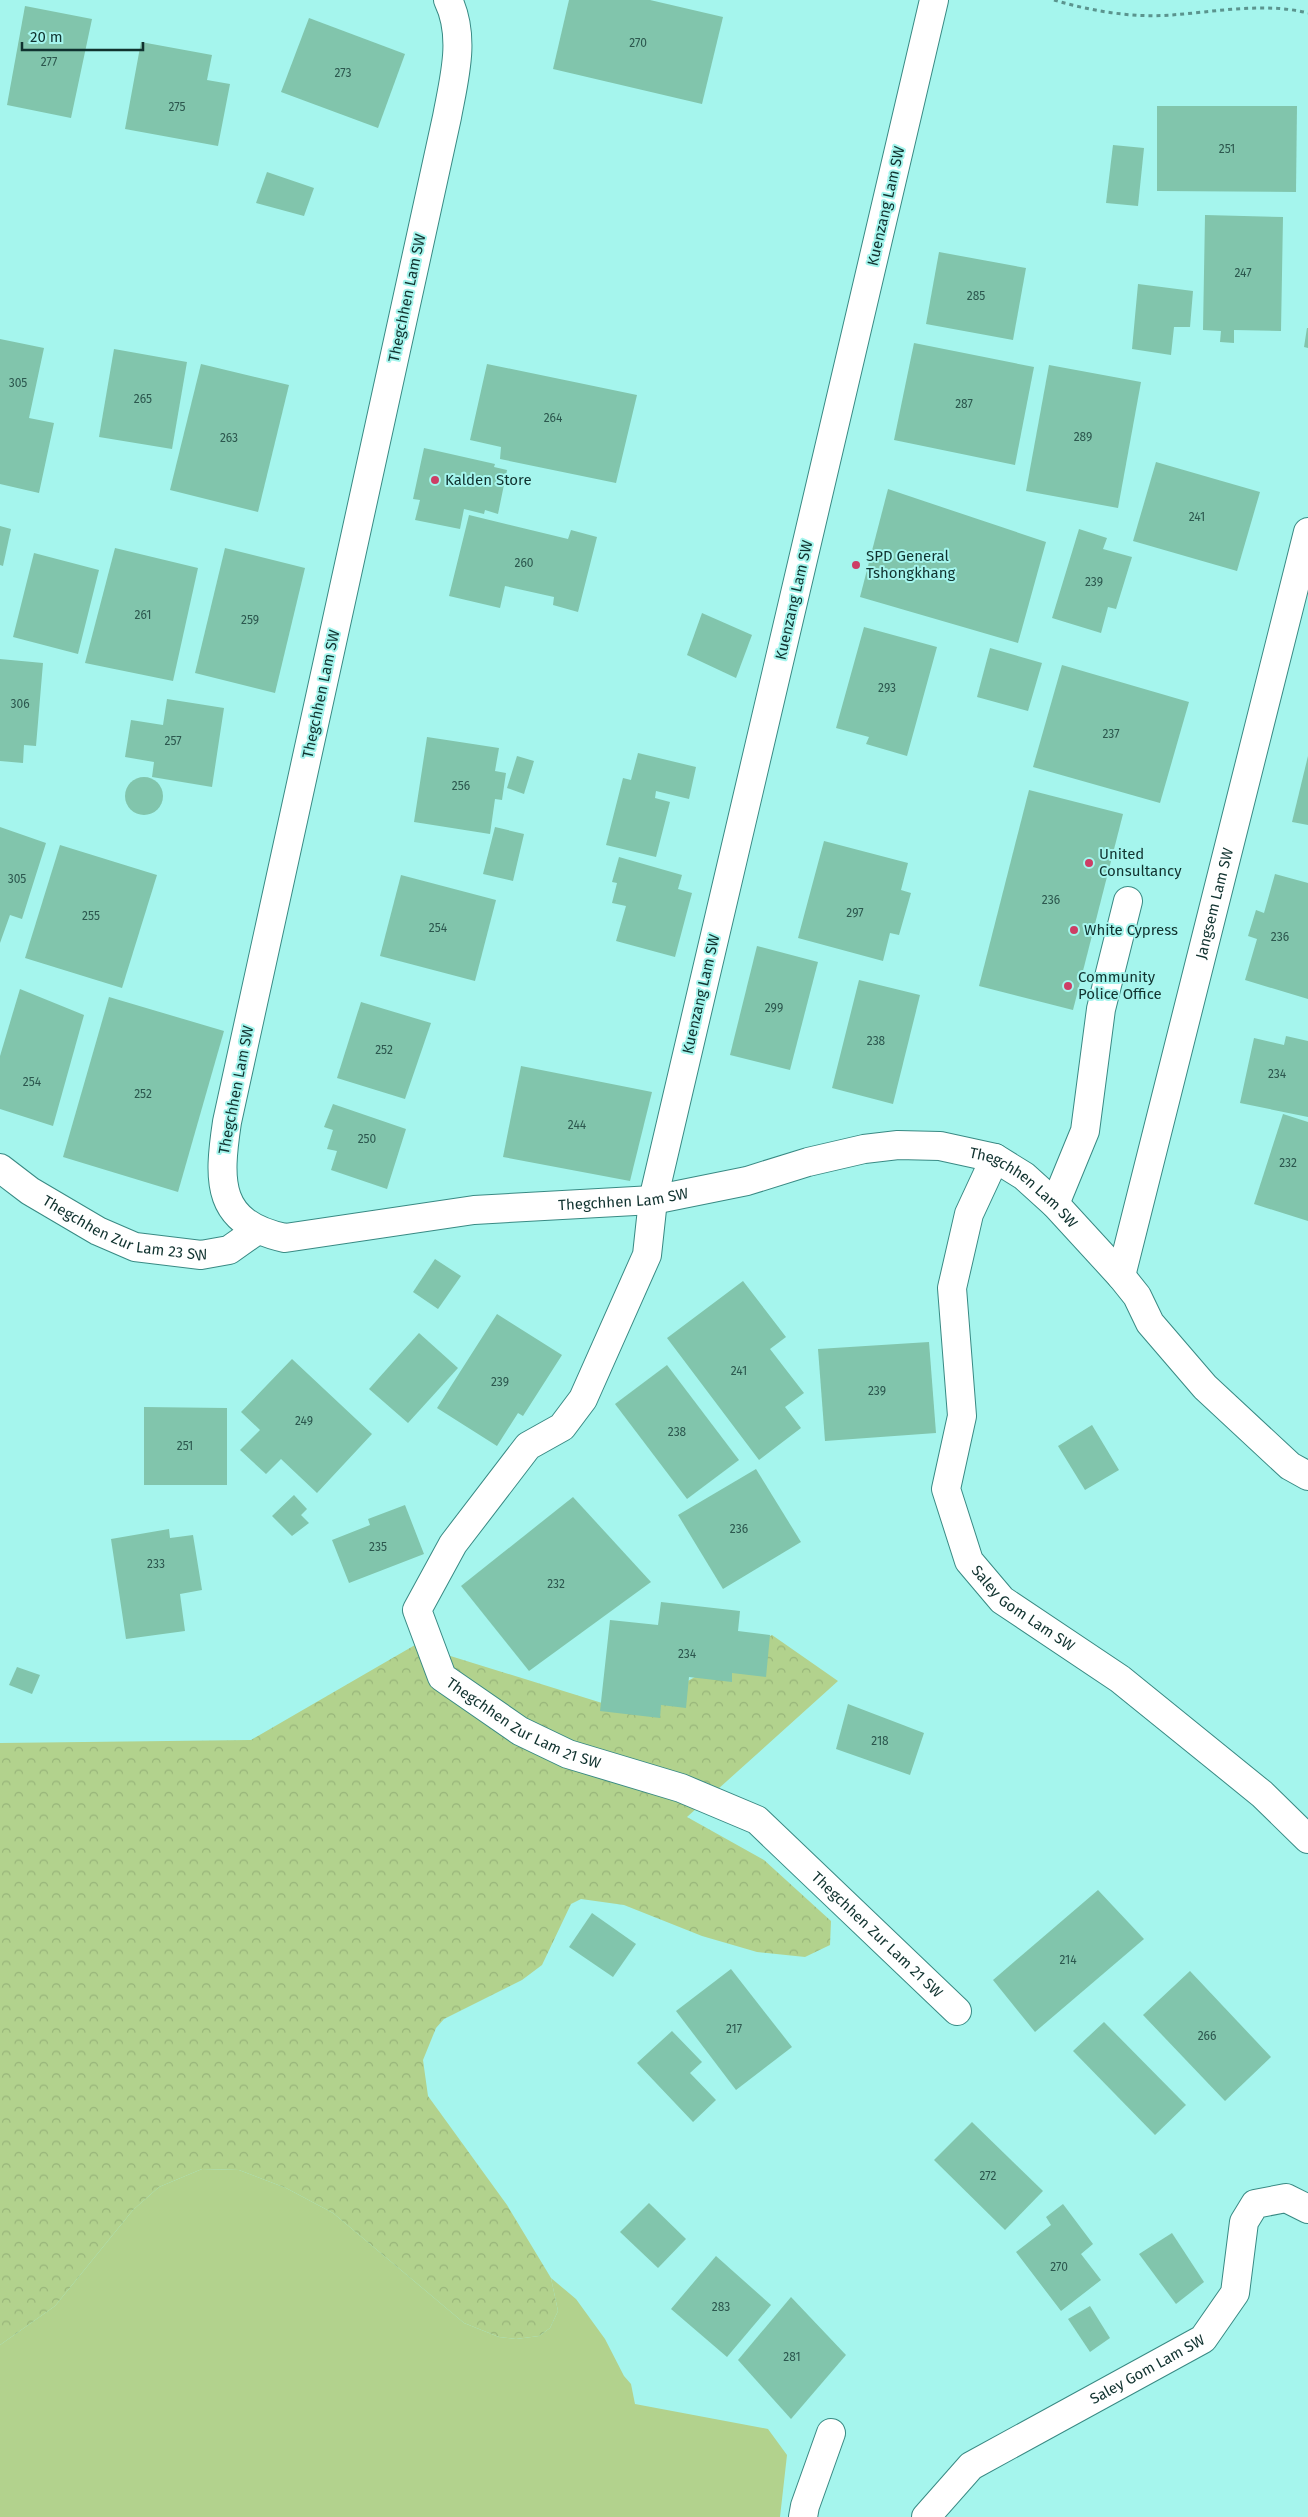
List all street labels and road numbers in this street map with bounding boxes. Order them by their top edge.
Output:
street label: Kuenzang Lam SW [863,144,909,268]
street label: Thegchhen Lam SW [385,232,430,364]
street label: Kuenzang Lam SW [771,538,817,662]
street label: Thegchhen Lam SW [299,628,344,760]
street label: Jangsem Lam SW [1192,845,1237,961]
street label: Kuenzang Lam SW [678,932,724,1056]
street label: Thegchhen Lam SW [215,1024,257,1156]
street label: Thegchhen Lam SW [968,1144,1082,1232]
street label: Thegchhen Lam SW [558,1184,690,1214]
street label: Thegchhen Zur Lam 23 SW [40,1192,209,1265]
street label: Saley Gom Lam SW [968,1562,1079,1655]
street label: Thegchhen Zur Lam 21 SW [443,1674,603,1773]
street label: Thegchhen Zur Lam 21 SW [808,1868,947,2002]
street label: Saley Gom Lam SW [1087,2331,1208,2408]

